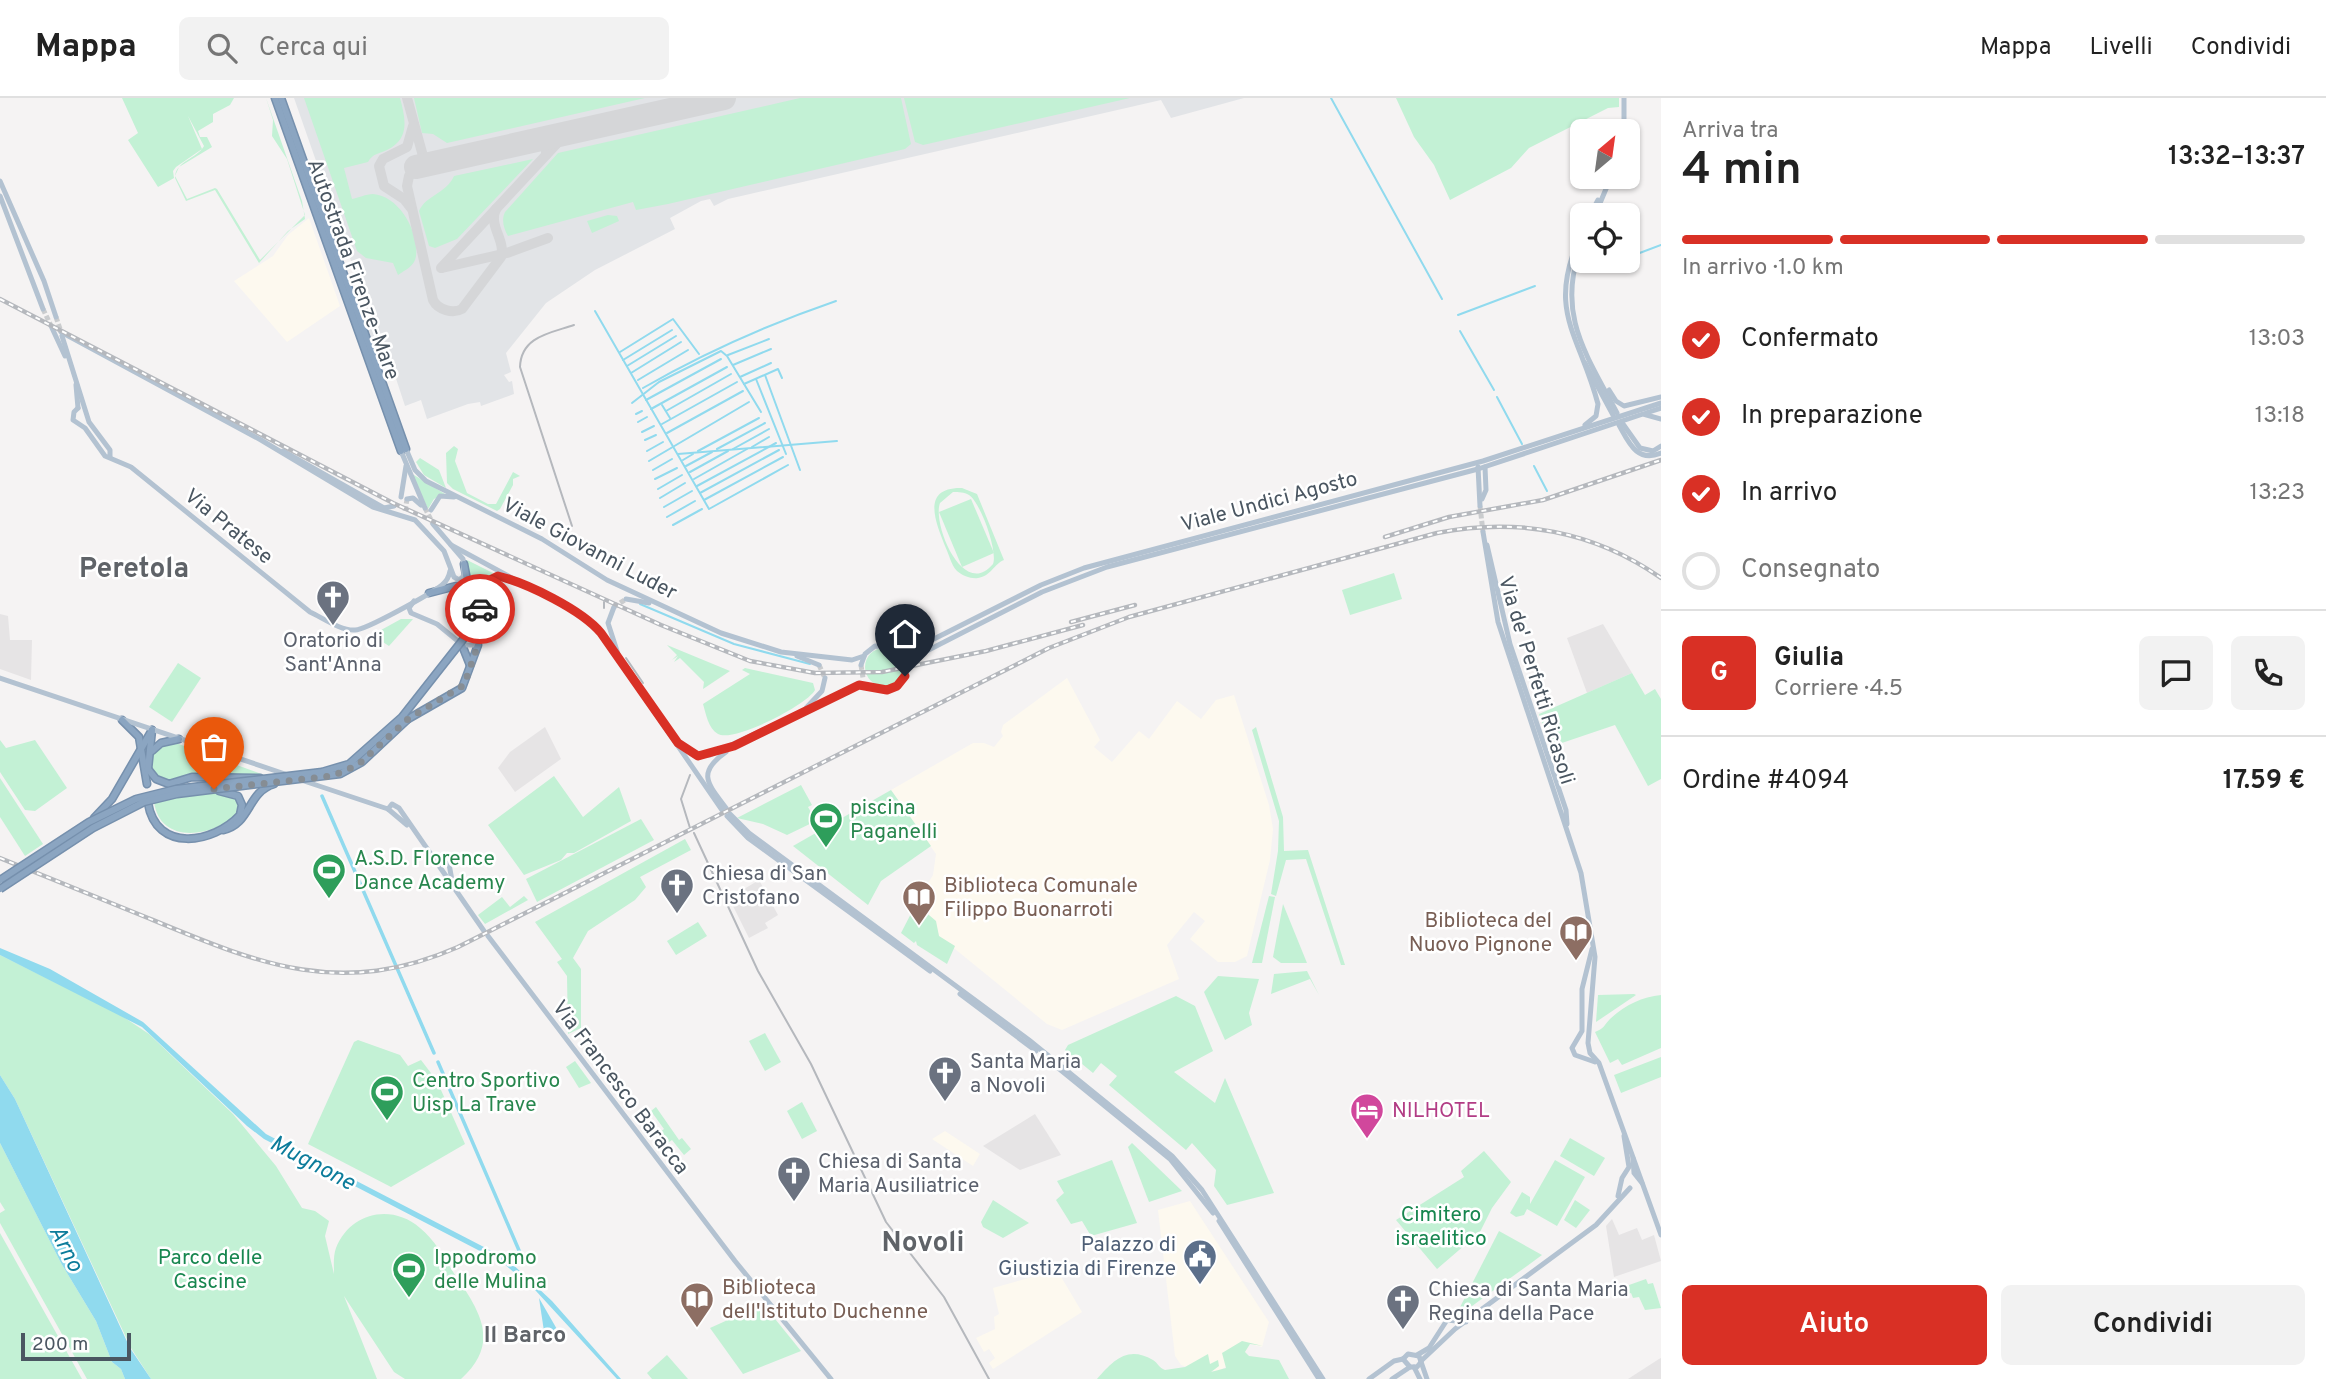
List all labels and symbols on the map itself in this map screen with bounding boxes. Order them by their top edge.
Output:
north arrow [1570,119,1640,189]
street label: Autostrada Firenze-Mare [300,155,405,384]
street label: Viale Undici Agosto [1178,466,1361,539]
street label: Via Pratese [178,483,278,571]
street label: Viale Giovanni Luder [497,492,681,607]
district label: Peretola [79,552,189,588]
street label: Via de' Perfetti Ricasoli [1491,573,1580,788]
courier [445,574,515,644]
church icon: Oratorio di Sant'Anna [314,578,352,627]
pin [875,604,935,676]
place label: Oratorio di Sant'Anna [283,628,383,679]
pin [184,717,244,789]
place label: piscina Paganelli [850,795,937,846]
sports icon: piscina Paganelli [807,800,845,849]
place label: A.S.D. Florence Dance Academy [354,846,505,897]
sports icon: A.S.D. Florence Dance Academy [310,851,348,900]
place label: Chiesa di San Cristofano [702,861,827,912]
church icon: Chiesa di San Cristofano [658,866,696,915]
place label: Biblioteca Comunale Filippo Buonarroti [944,873,1138,924]
library icon: Biblioteca Comunale Filippo Buonarroti [900,878,938,927]
place label: Biblioteca del Nuovo Pignone [1409,908,1552,959]
library icon: Biblioteca del Nuovo Pignone [1557,913,1595,962]
street label: Via Francesco Baracca [545,995,694,1181]
place label: Santa Maria a Novoli [970,1049,1081,1100]
church icon: Santa Maria a Novoli [926,1054,964,1103]
place label: Centro Sportivo Uisp La Trave [412,1068,560,1119]
sports icon: Centro Sportivo Uisp La Trave [368,1073,406,1122]
hotel icon: NILHOTEL [1348,1091,1386,1140]
place label: NILHOTEL [1392,1098,1490,1125]
water label: Mugnone [264,1130,360,1199]
place label: Chiesa di Santa Maria Ausiliatrice [818,1149,979,1200]
church icon: Chiesa di Santa Maria Ausiliatrice [775,1154,813,1203]
park label: Cimitero israelitico [1395,1202,1487,1253]
water label: Arno [41,1221,89,1278]
district label: Novoli [882,1226,964,1262]
place label: Palazzo di Giustizia di Firenze [998,1232,1176,1283]
public building icon: Palazzo di Giustizia di Firenze [1181,1237,1219,1286]
park label: Parco delle Cascine [158,1245,262,1296]
place label: Ippodromo delle Mulina [434,1245,547,1296]
sports icon: Ippodromo delle Mulina [390,1250,428,1299]
place label: Biblioteca dell'Istituto Duchenne [722,1275,928,1326]
place label: Chiesa di Santa Maria Regina della Pace [1428,1277,1629,1328]
library icon: Biblioteca dell'Istituto Duchenne [678,1280,716,1329]
church icon: Chiesa di Santa Maria Regina della Pace [1384,1282,1422,1331]
district label: Il Barco [484,1322,566,1351]
scale bar [21,1330,131,1362]

